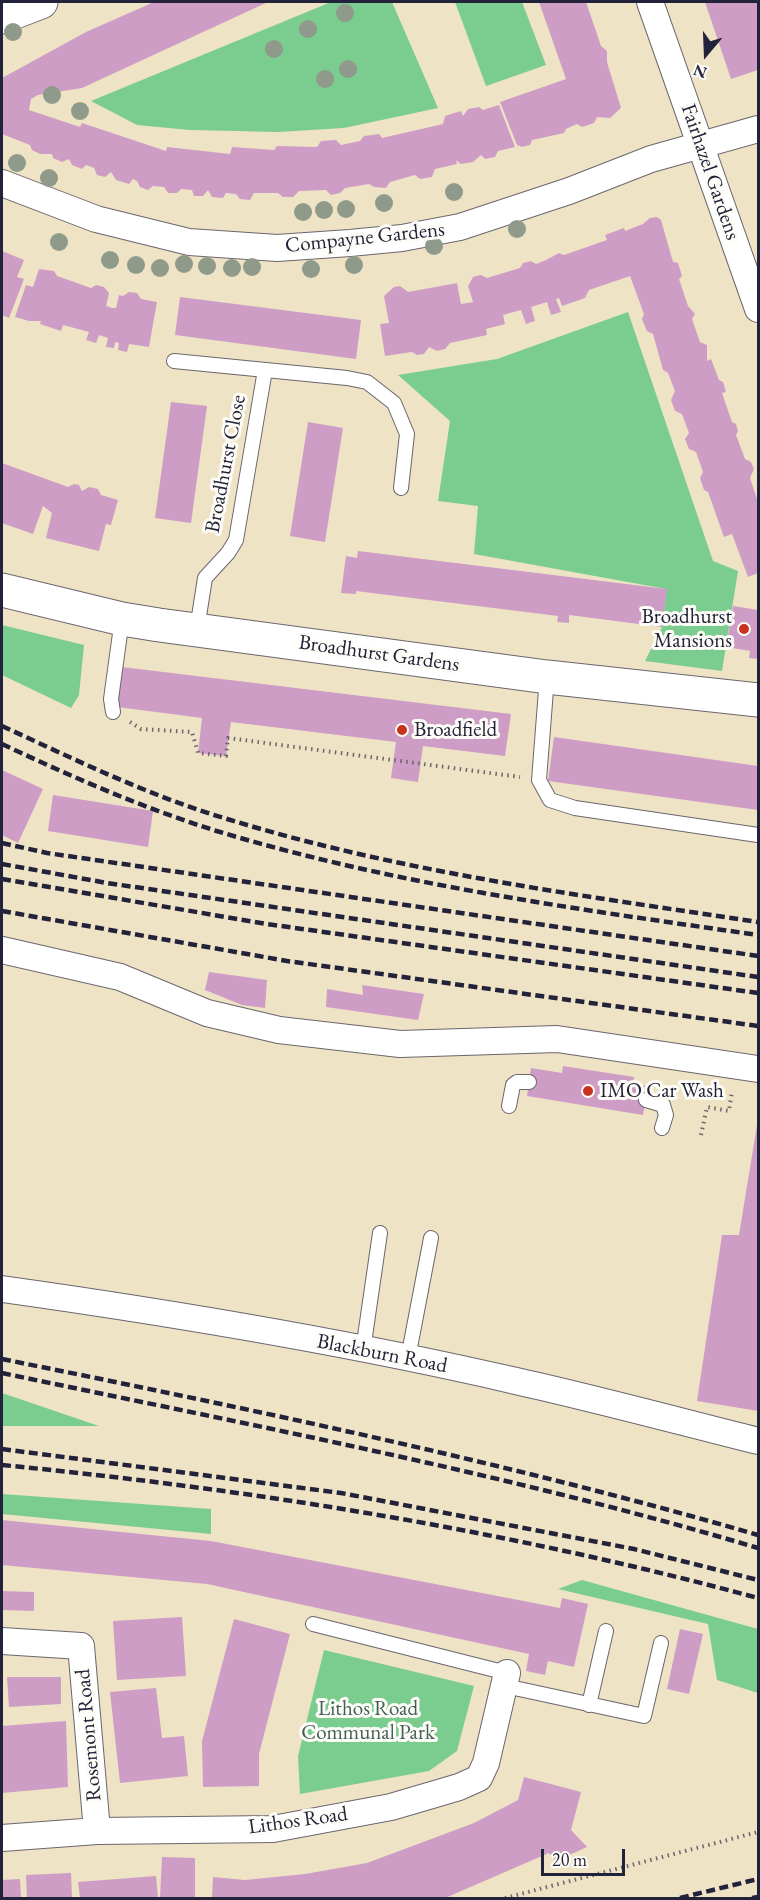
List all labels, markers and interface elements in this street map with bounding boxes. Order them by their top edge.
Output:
north arrow [676,24,736,84]
text: N [690,59,710,84]
street label: Fairhazel Gardens [675,101,745,243]
street label: Compayne Gardens [284,217,446,259]
street label: Broadhurst Close [200,393,252,535]
place label: Broadhurst Mansions [641,604,732,654]
marker: Broadhurst Mansions [737,622,751,636]
street label: Broadhurst Gardens [297,630,461,678]
place label: Broadfield [414,717,497,743]
marker: Broadfield [395,723,409,737]
place label: IMO Car Wash [600,1078,724,1104]
marker: IMO Car Wash [581,1084,595,1098]
street label: Blackburn Road [315,1329,449,1379]
street label: Rosemont Road [71,1668,107,1802]
park label: Lithos Road Communal Park [301,1696,435,1746]
street label: Lithos Road [247,1802,349,1840]
scale bar [544,1837,628,1875]
text: 20 m [552,1848,587,1871]

